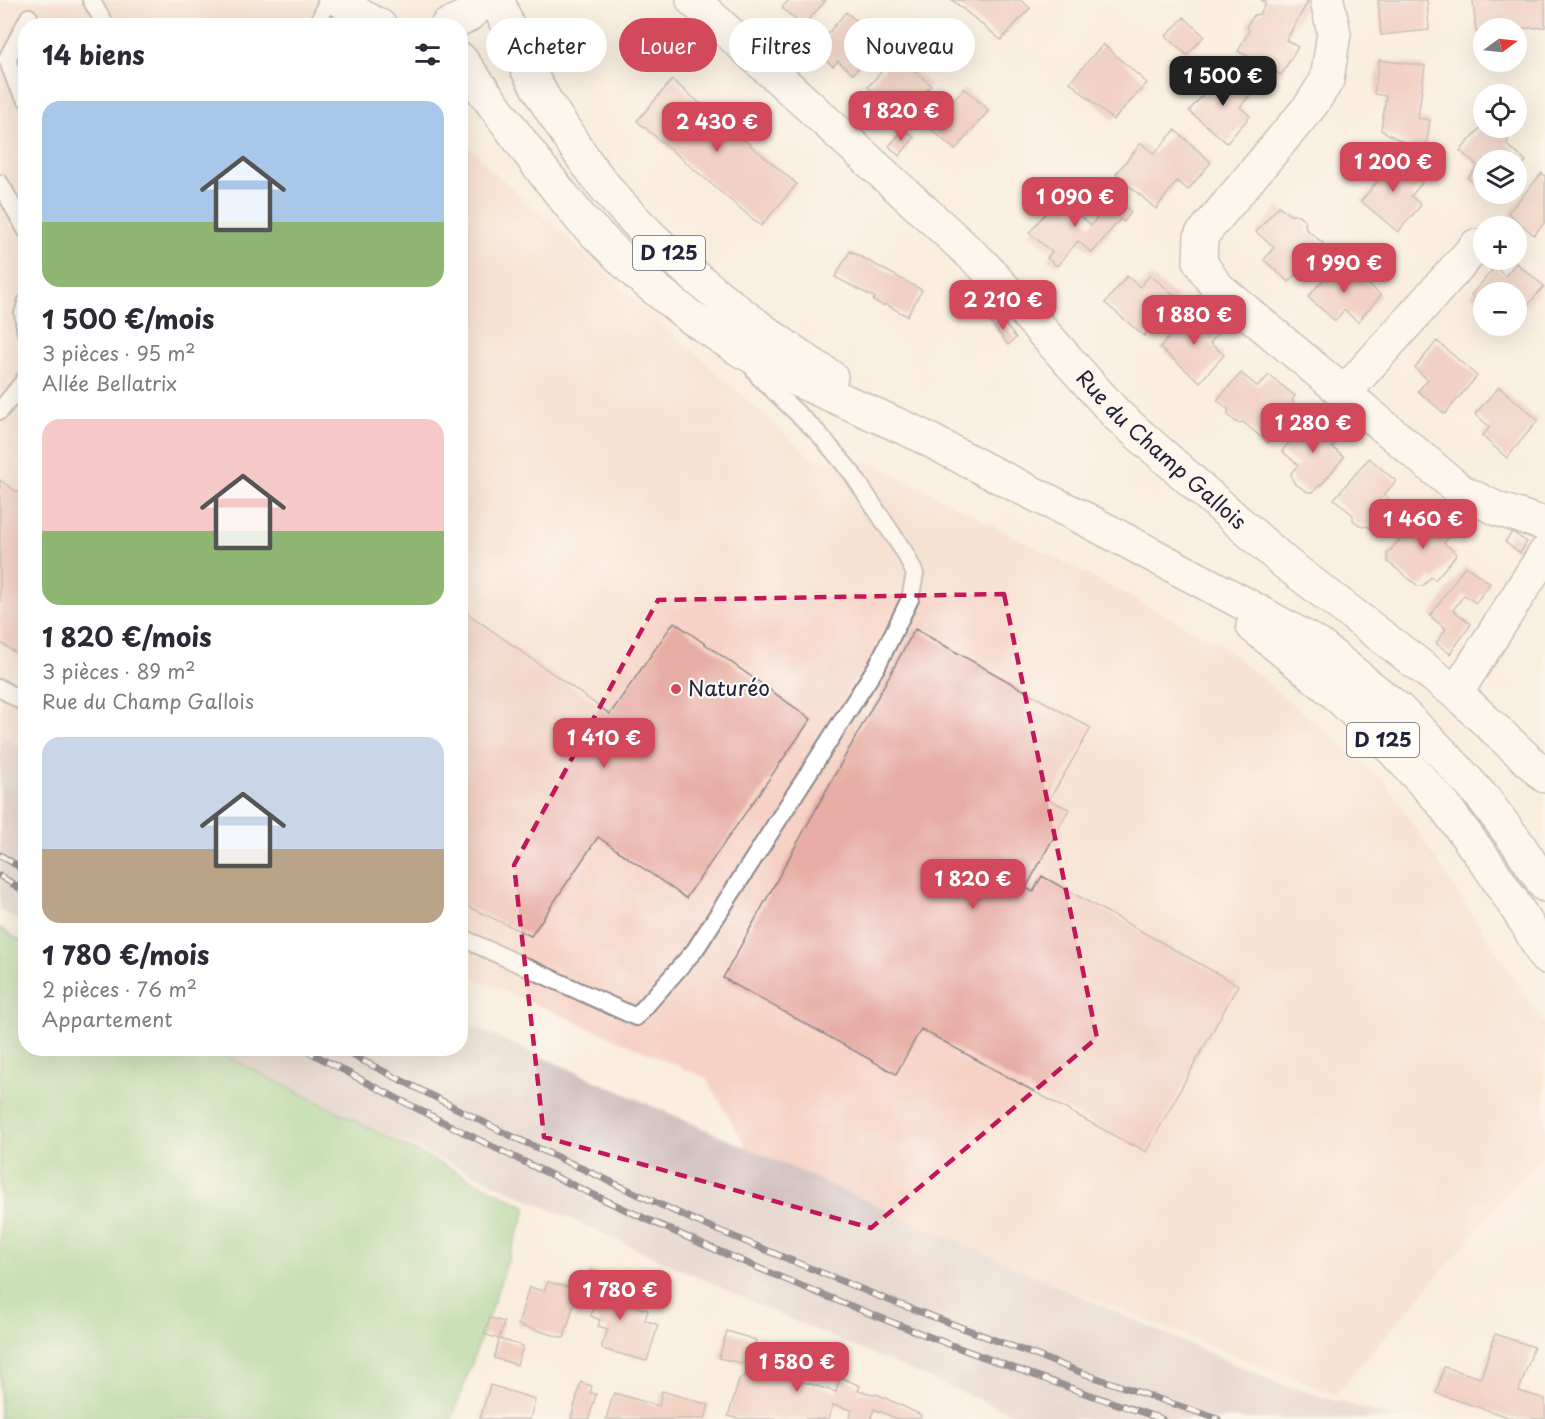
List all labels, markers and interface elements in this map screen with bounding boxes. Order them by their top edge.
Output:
chip: Acheter [486,18,607,72]
chip: Louer [619,18,717,72]
chip: Filtres [729,18,832,72]
chip: Nouveau [844,18,975,72]
north arrow [1473,18,1527,72]
map controls [1473,18,1527,336]
text: 14 biens [42,35,145,74]
icon: filters [411,38,444,71]
pin: 1 500 € [1168,56,1278,107]
text: 1 500 € [1184,60,1262,90]
button: locate [1473,84,1527,138]
pin: 1 820 € [846,91,956,142]
text: 1 820 € [863,95,939,125]
pin: 2 430 € [662,102,772,153]
text: 2 430 € [676,106,758,136]
icon: home [189,140,297,248]
pin: 1 200 € [1338,142,1448,193]
text: 1 200 € [1354,146,1432,176]
button: layers [1473,150,1527,204]
pin: 1 090 € [1020,177,1130,228]
text: 1 090 € [1036,181,1114,211]
button: + [1473,216,1527,270]
road number: D 125 [633,236,705,270]
pin: 1 990 € [1289,243,1399,294]
text: 1 990 € [1306,247,1382,277]
pin: 2 210 € [948,280,1058,331]
button: − [1473,282,1527,336]
text: 2 210 € [963,284,1043,314]
pin: 1 880 € [1139,295,1249,346]
text: 1 500 €/mois [42,299,214,338]
text: 1 880 € [1156,299,1232,329]
text: 3 pièces · 95 m² [42,338,196,368]
street label: Rue du Champ Gallois [1070,362,1255,536]
text: Allée Bellatrix [42,368,177,398]
pin: 1 280 € [1258,403,1368,454]
text: 1 280 € [1275,407,1351,437]
icon: home [189,458,297,566]
pin: 1 460 € [1368,499,1478,550]
text: 1 460 € [1383,503,1463,533]
text: 1 820 €/mois [42,617,212,656]
text: 3 pièces · 89 m² [42,656,196,686]
place label: Naturéo [688,671,770,703]
marker: Naturéo [669,682,683,696]
text: Rue du Champ Gallois [42,686,254,716]
pin: 1 410 € [549,718,659,769]
text: 1 410 € [567,722,641,752]
road number: D 125 [1347,723,1419,757]
icon: home [189,776,297,884]
pin: 1 820 € [918,859,1028,910]
text: 1 820 € [935,863,1011,893]
text: 1 780 €/mois [42,935,209,974]
text: 2 pièces · 76 m² [42,974,197,1004]
text: Appartement [42,1004,172,1034]
pin: 1 780 € [565,1270,675,1321]
text: 1 780 € [582,1274,658,1304]
pin: 1 580 € [742,1342,852,1393]
text: 1 580 € [759,1346,835,1376]

